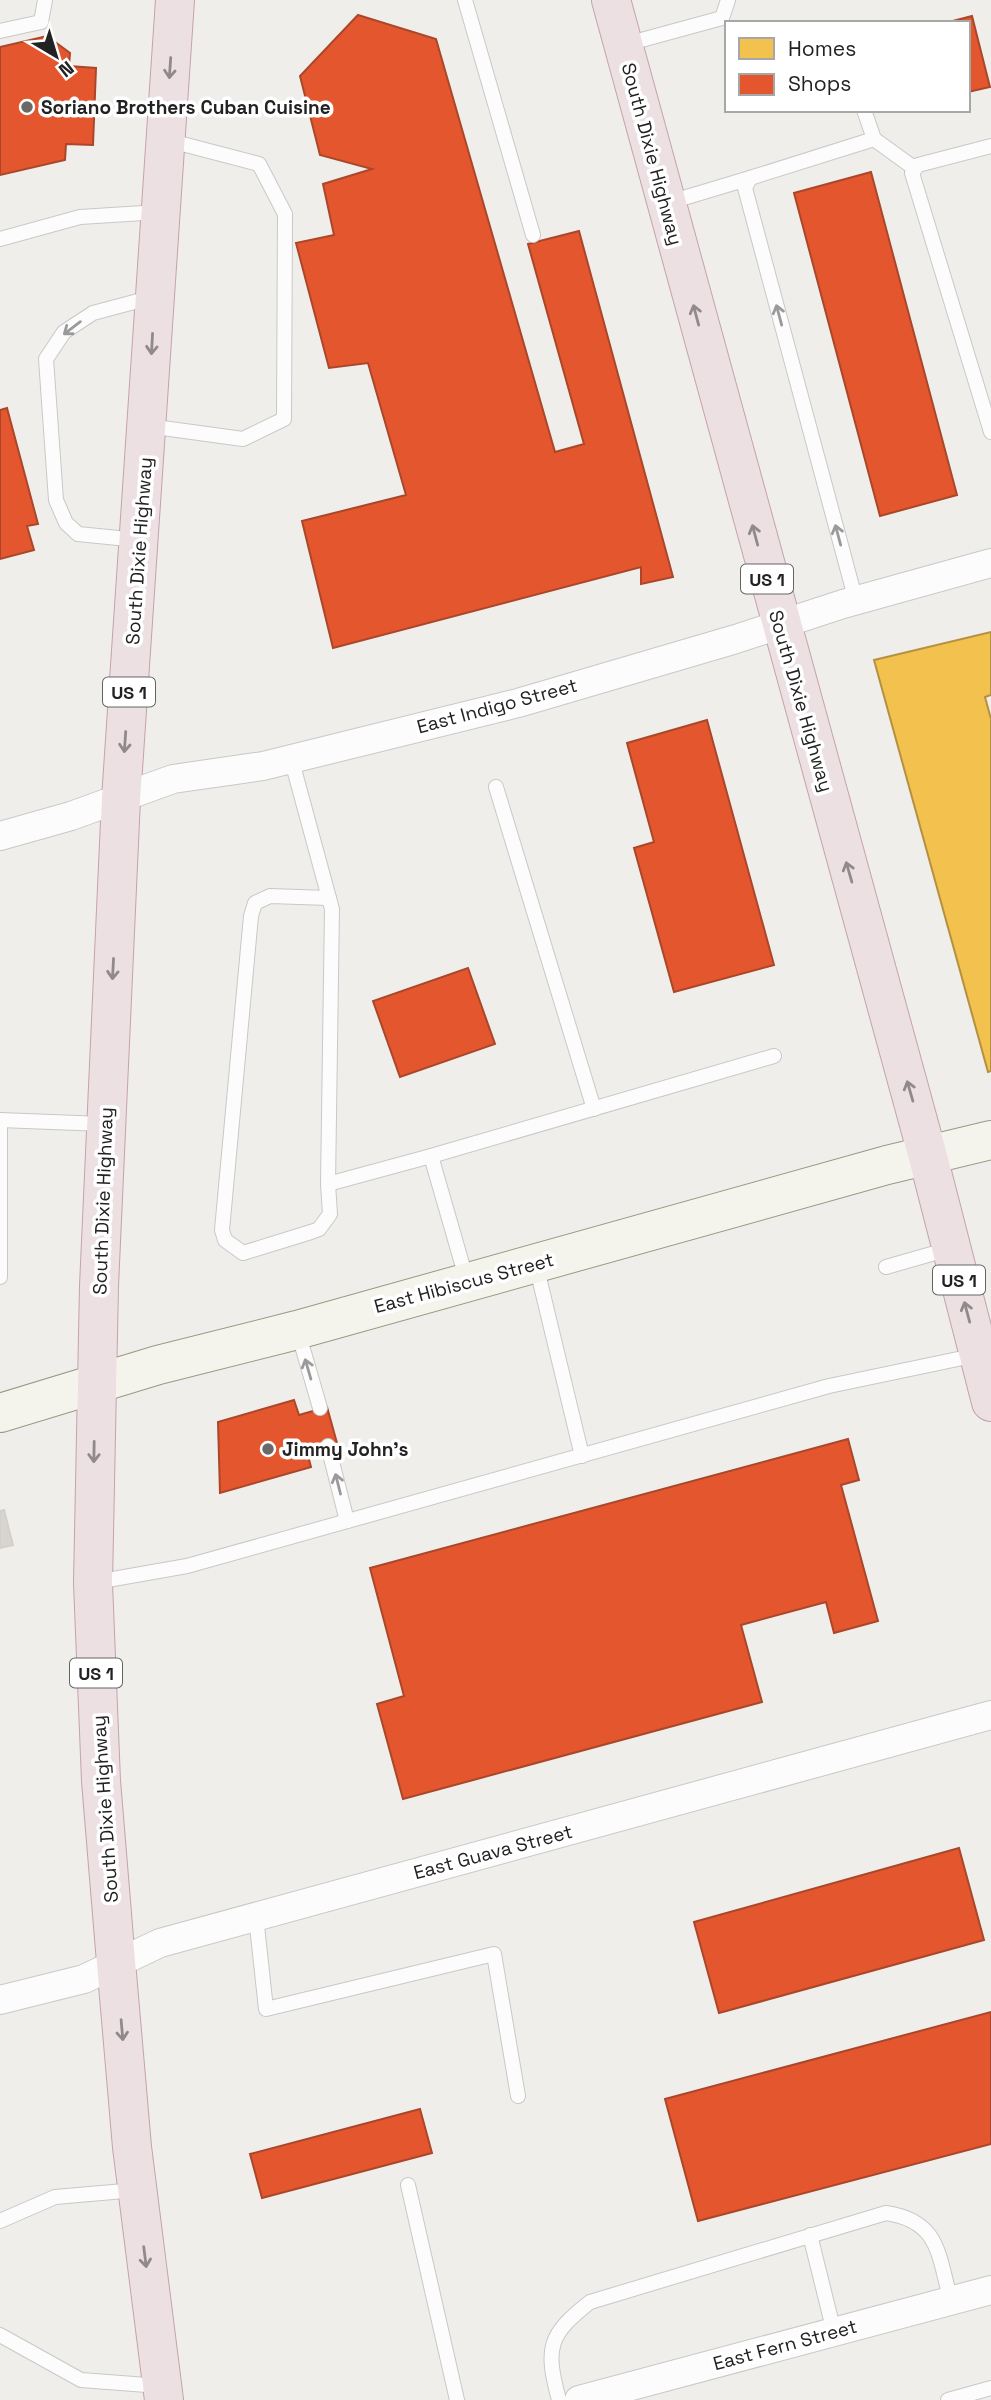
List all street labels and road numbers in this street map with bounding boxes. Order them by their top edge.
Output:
street label: South Dixie Highway [616,60,688,248]
street label: South Dixie Highway [120,456,158,646]
road number: US 1 [741,564,793,594]
street label: South Dixie Highway [763,607,839,795]
street label: East Indigo Street [414,673,580,739]
road number: US 1 [103,678,155,706]
street label: South Dixie Highway [87,1107,119,1295]
street label: East Hibiscus Street [371,1247,557,1319]
road number: US 1 [933,1266,985,1294]
road number: US 1 [70,1658,122,1688]
street label: South Dixie Highway [86,1714,124,1904]
street label: East Guava Street [411,1819,575,1885]
street label: East Fern Street [710,2314,860,2376]

